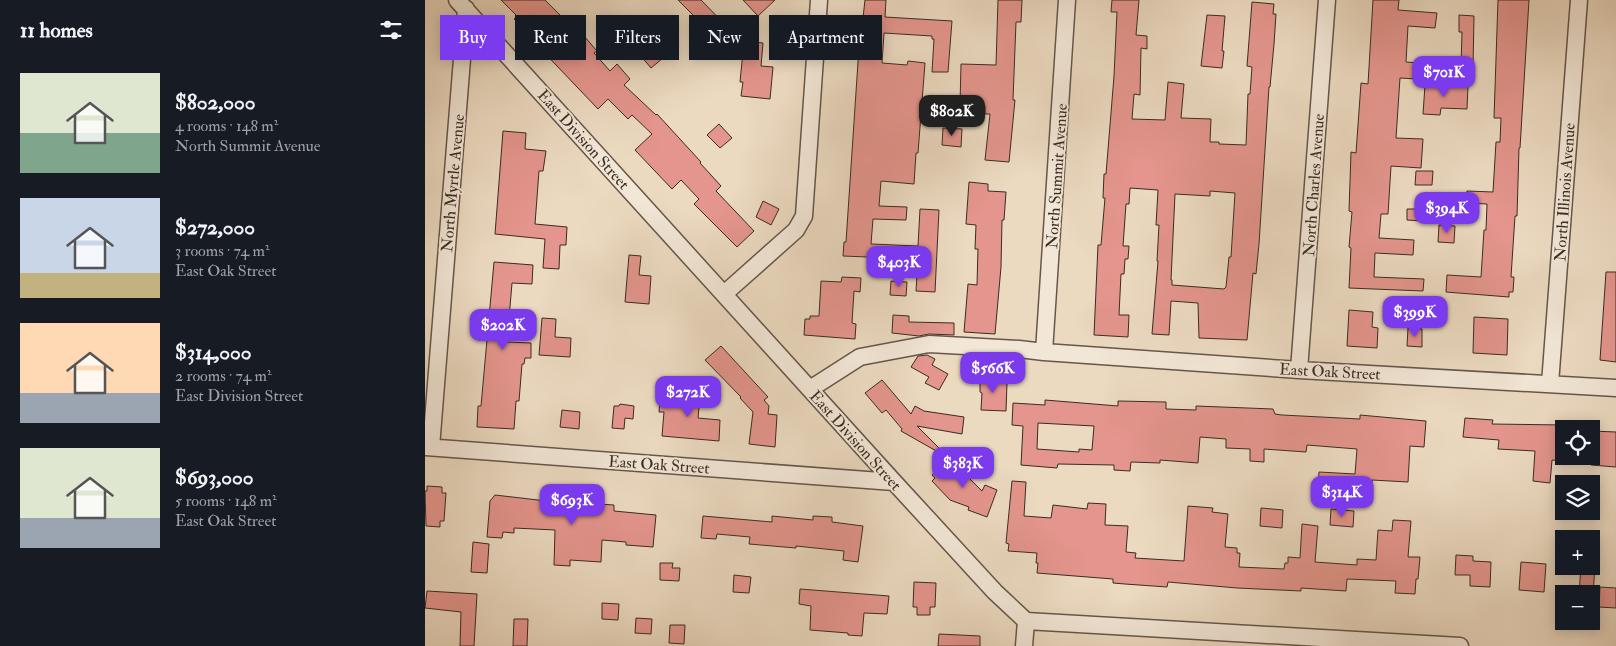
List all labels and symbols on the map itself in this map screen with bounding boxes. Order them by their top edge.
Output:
pin: $701K [1409,56,1479,98]
street label: East Division Street [533,85,634,194]
pin: $802K [917,94,987,137]
street label: North Summit Avenue [1042,102,1072,249]
street label: North Myrtle Avenue [437,113,469,253]
street label: North Charles Avenue [1299,113,1329,257]
street label: North Illinois Avenue [1550,122,1580,262]
pin: $394K [1412,192,1482,234]
pin: $403K [864,246,934,288]
pin: $399K [1380,296,1450,338]
pin: $202K [468,308,538,351]
pin: $566K [958,352,1028,394]
street label: East Oak Street [1279,359,1381,385]
pin: $272K [653,376,723,418]
street label: East Division Street [805,386,906,495]
pin: $383K [928,446,998,489]
street label: East Oak Street [608,451,710,479]
pin: $314K [1307,476,1377,518]
pin: $693K [537,484,607,526]

